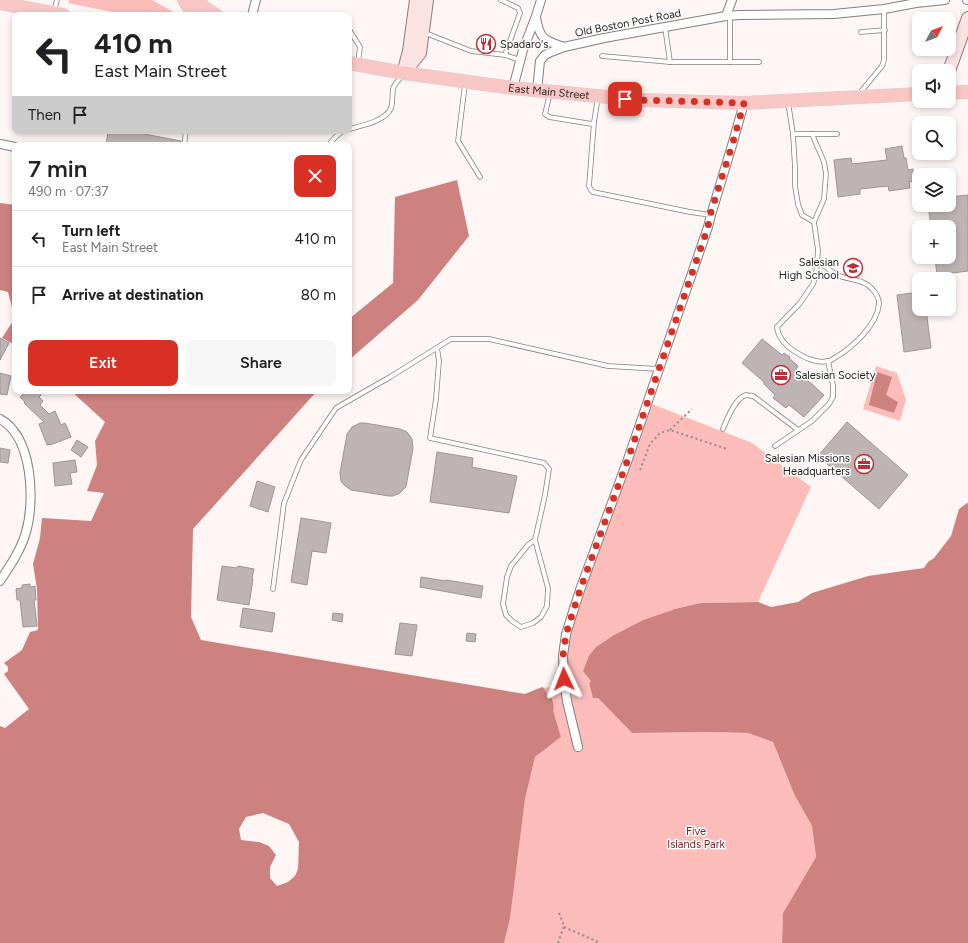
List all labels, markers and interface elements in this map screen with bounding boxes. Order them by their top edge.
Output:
street label: Old Boston Post Road [574,6,682,40]
north arrow [912,12,956,56]
map controls [912,12,956,316]
text: 410 m [94,26,173,60]
icon: left [28,28,80,80]
restaurant icon: Spadaro's [475,33,497,55]
place label: Spadaro's [500,38,548,51]
text: East Main Street [94,60,227,82]
button: sound [912,64,956,108]
street label: East Main Street [508,81,590,102]
pin [608,82,642,116]
icon: arrive [614,88,636,110]
icon: arrive [69,104,91,126]
text: Then [28,106,61,124]
button: search [912,116,956,160]
text: 7 min [28,154,87,183]
button: close [294,155,336,197]
button: layers [912,168,956,212]
text: 490 m · 07:37 [28,184,108,199]
button: + [912,220,956,264]
text: Turn left [62,222,120,240]
icon: left [28,228,50,250]
text: 410 m [294,230,336,248]
text: East Main Street [62,240,158,255]
place label: Salesian High School [779,256,839,282]
school or university icon: Salesian High School [842,257,864,279]
button: − [912,272,956,316]
icon: arrive [28,284,50,306]
text: Arrive at destination [62,286,203,304]
text: 80 m [301,286,336,304]
button: Exit [28,340,178,386]
button: Share [186,340,336,386]
office icon: Salesian Society [770,364,792,386]
place label: Salesian Society [795,369,876,382]
place label: Salesian Missions Headquarters [765,452,850,478]
office icon: Salesian Missions Headquarters [853,453,875,475]
position arrow [543,658,585,700]
park label: Five Islands Park [667,825,725,851]

